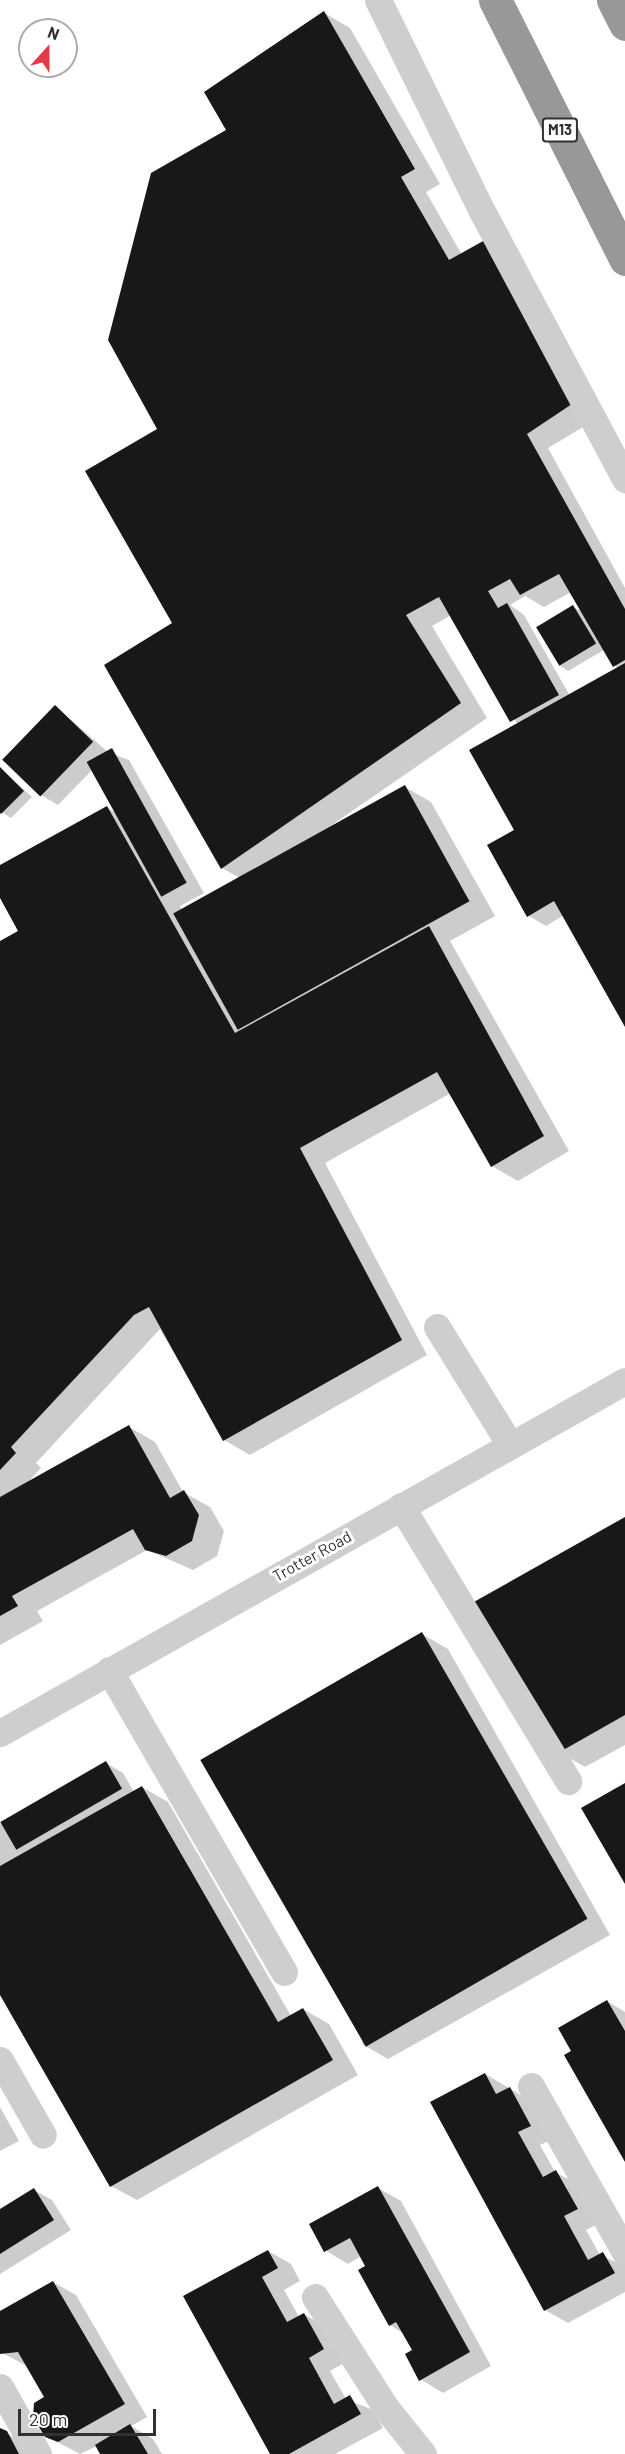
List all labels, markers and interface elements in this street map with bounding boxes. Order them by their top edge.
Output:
north arrow [18,18,78,78]
text: N [46,22,62,43]
road number: M13 [540,118,580,142]
street label: Trotter Road [269,1527,355,1585]
scale bar [21,2397,159,2435]
text: 20 m [29,2408,67,2430]

